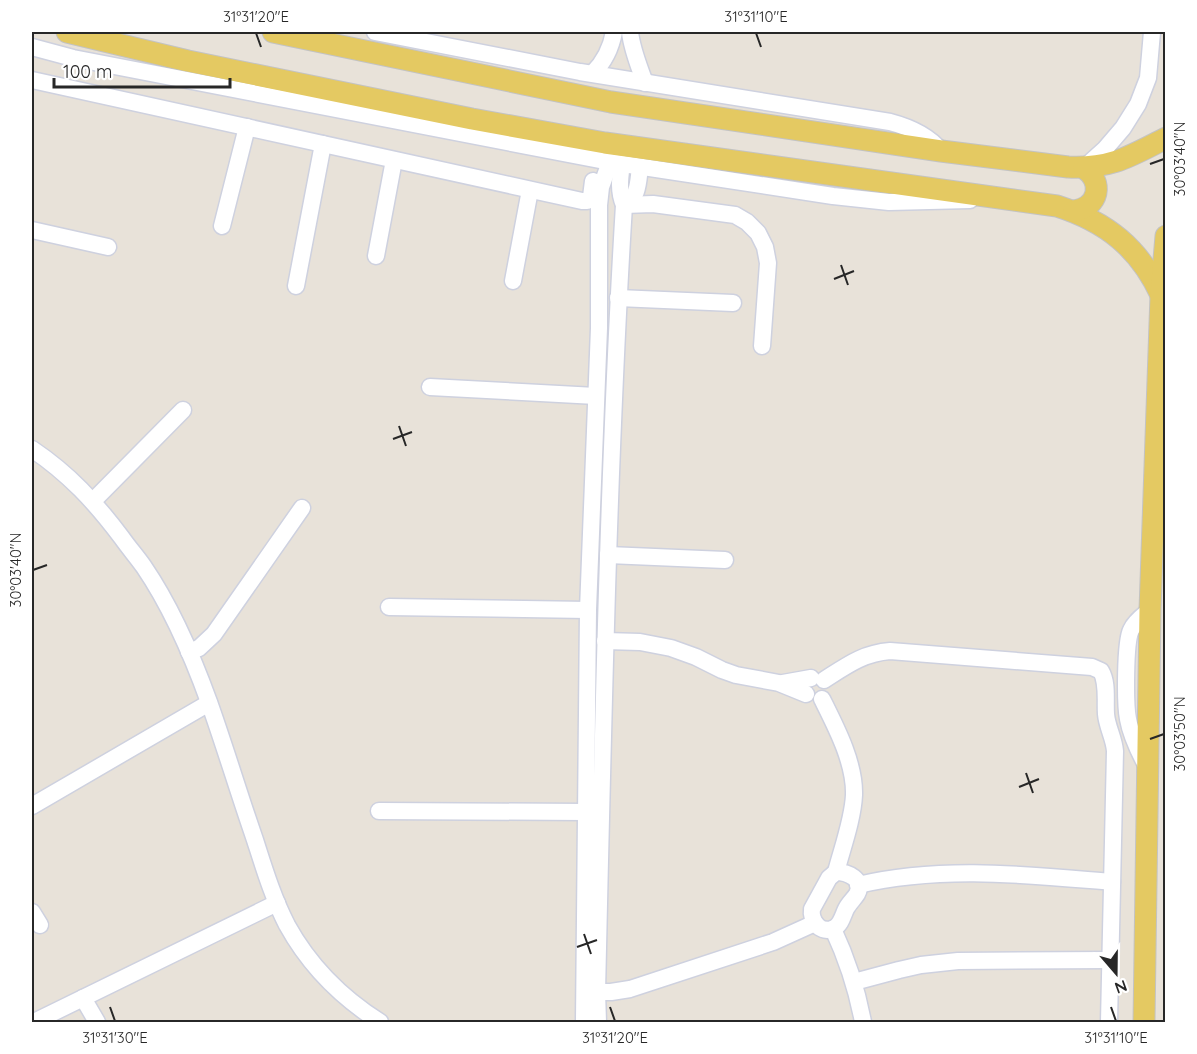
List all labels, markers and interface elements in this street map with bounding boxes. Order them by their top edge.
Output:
text: 31°31'20"E [223,7,289,26]
text: 31°31'10"E [724,7,788,26]
scale bar [54,51,230,89]
text: 100 m [63,60,112,83]
text: 30°03'40"N [1170,122,1189,196]
text: 30°03'40"N [6,533,25,607]
text: 30°03'50"N [1170,696,1189,772]
north arrow [1086,943,1146,1003]
text: N [1112,976,1130,999]
text: 31°31'30"E [82,1028,148,1047]
text: 31°31'20"E [582,1028,648,1047]
text: 31°31'10"E [1084,1028,1148,1047]

